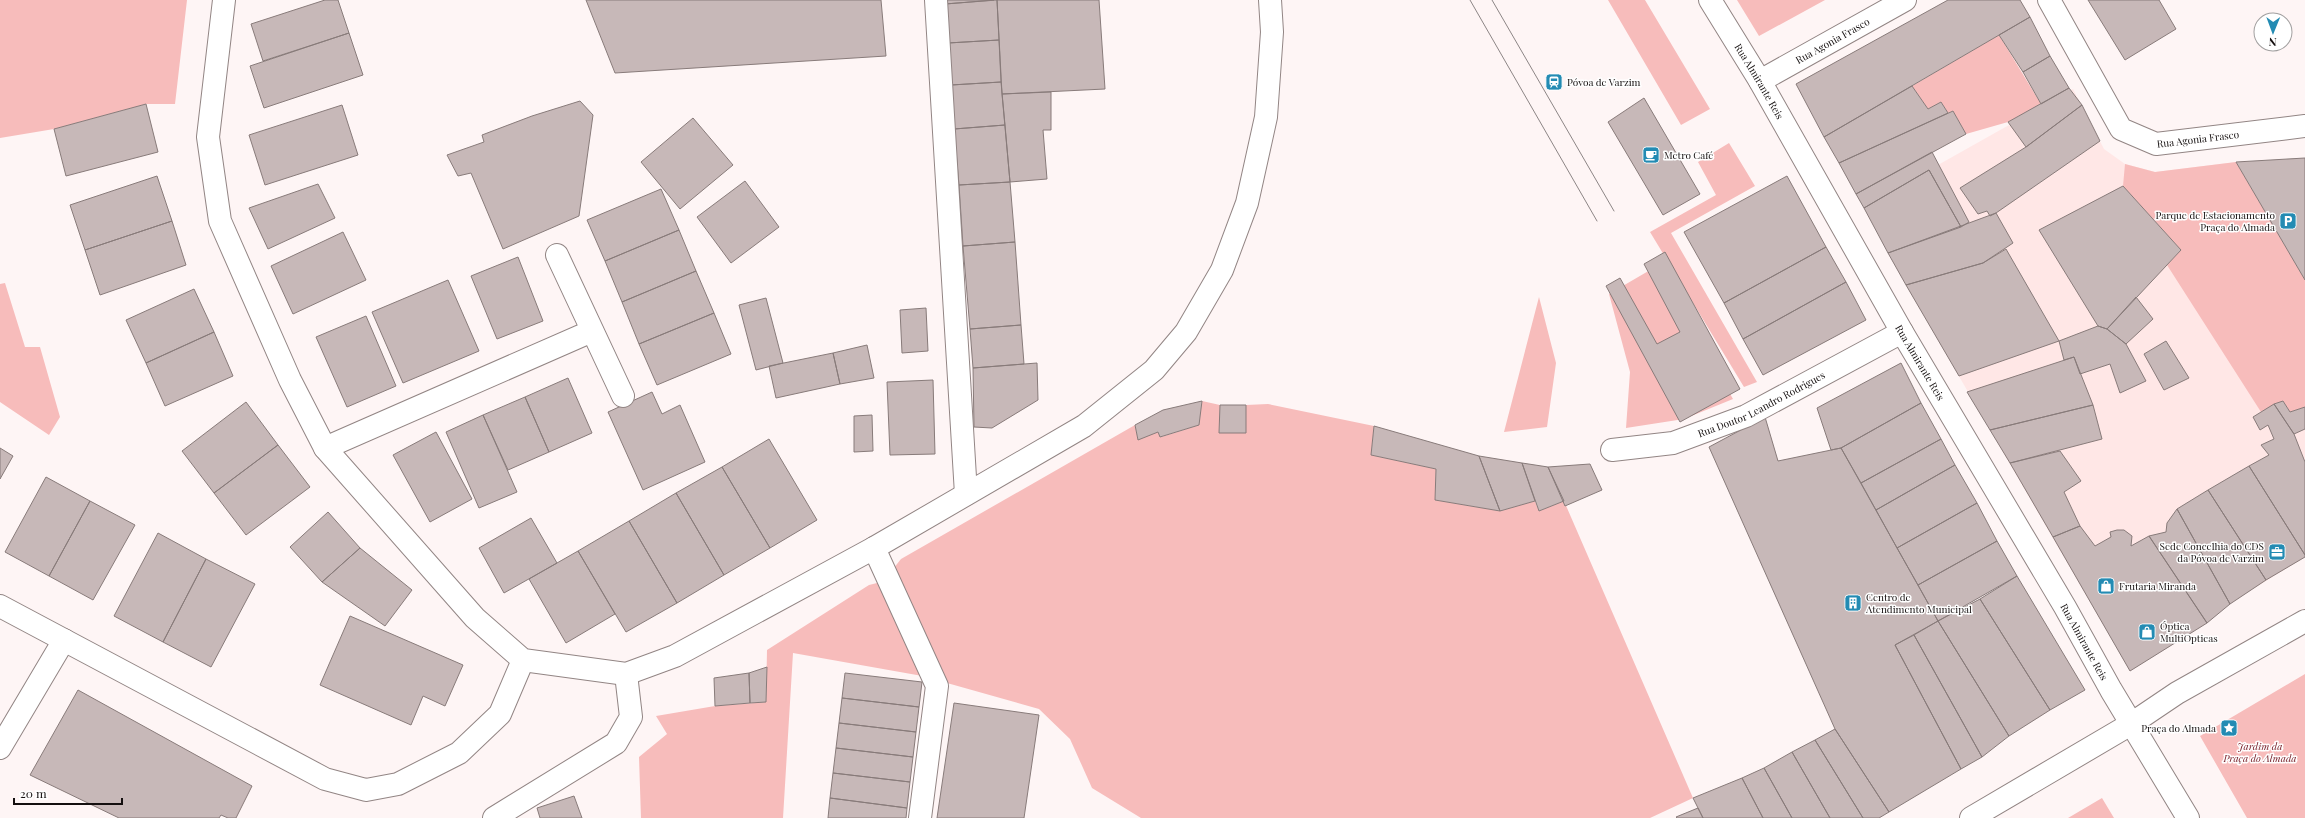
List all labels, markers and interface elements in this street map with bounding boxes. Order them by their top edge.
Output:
north arrow [2253,12,2293,52]
street label: Rua Agonia Frasco [1793,14,1872,67]
text: N [2269,35,2277,50]
street label: Rua Almirante Reis [1731,41,1787,122]
station icon: Póvoa de Varzim [1544,72,1564,92]
place label: Póvoa de Varzim [1567,75,1641,89]
street label: Rua Agonia Frasco [2156,127,2240,151]
cafe icon: Metro Café [1641,145,1661,165]
place label: Metro Café [1664,148,1713,162]
place label: Parque de Estacionamento Praça do Almada [2155,208,2276,234]
parking icon: Parque de Estacionamento Praça do Almada [2278,211,2298,231]
street label: Rua Almirante Reis [1892,322,1948,403]
street label: Rua Doutor Leandro Rodrigues [1696,368,1827,440]
place label: Sede Concelhia do CDS da Póvoa de Varzim [2160,539,2264,565]
office icon: Sede Concelhia do CDS da Póvoa de Varzim [2267,542,2287,562]
shop icon: Frutaria Miranda [2096,576,2116,596]
place label: Frutaria Miranda [2119,579,2196,593]
place label: Centro de Atendimento Municipal [1865,590,1972,616]
building icon: Centro de Atendimento Municipal [1843,593,1863,613]
street label: Rua Almirante Reis [2057,601,2111,683]
place label: Óptica MultiOpticas [2160,619,2218,645]
shop icon: Óptica MultiOpticas [2137,622,2157,642]
place icon: Praça do Almada [2219,718,2239,738]
place label: Praça do Almada [2141,721,2216,735]
park label: Jardim da Praça do Almada [2222,739,2297,765]
scale bar [14,780,122,806]
text: 20 m [20,785,47,801]

